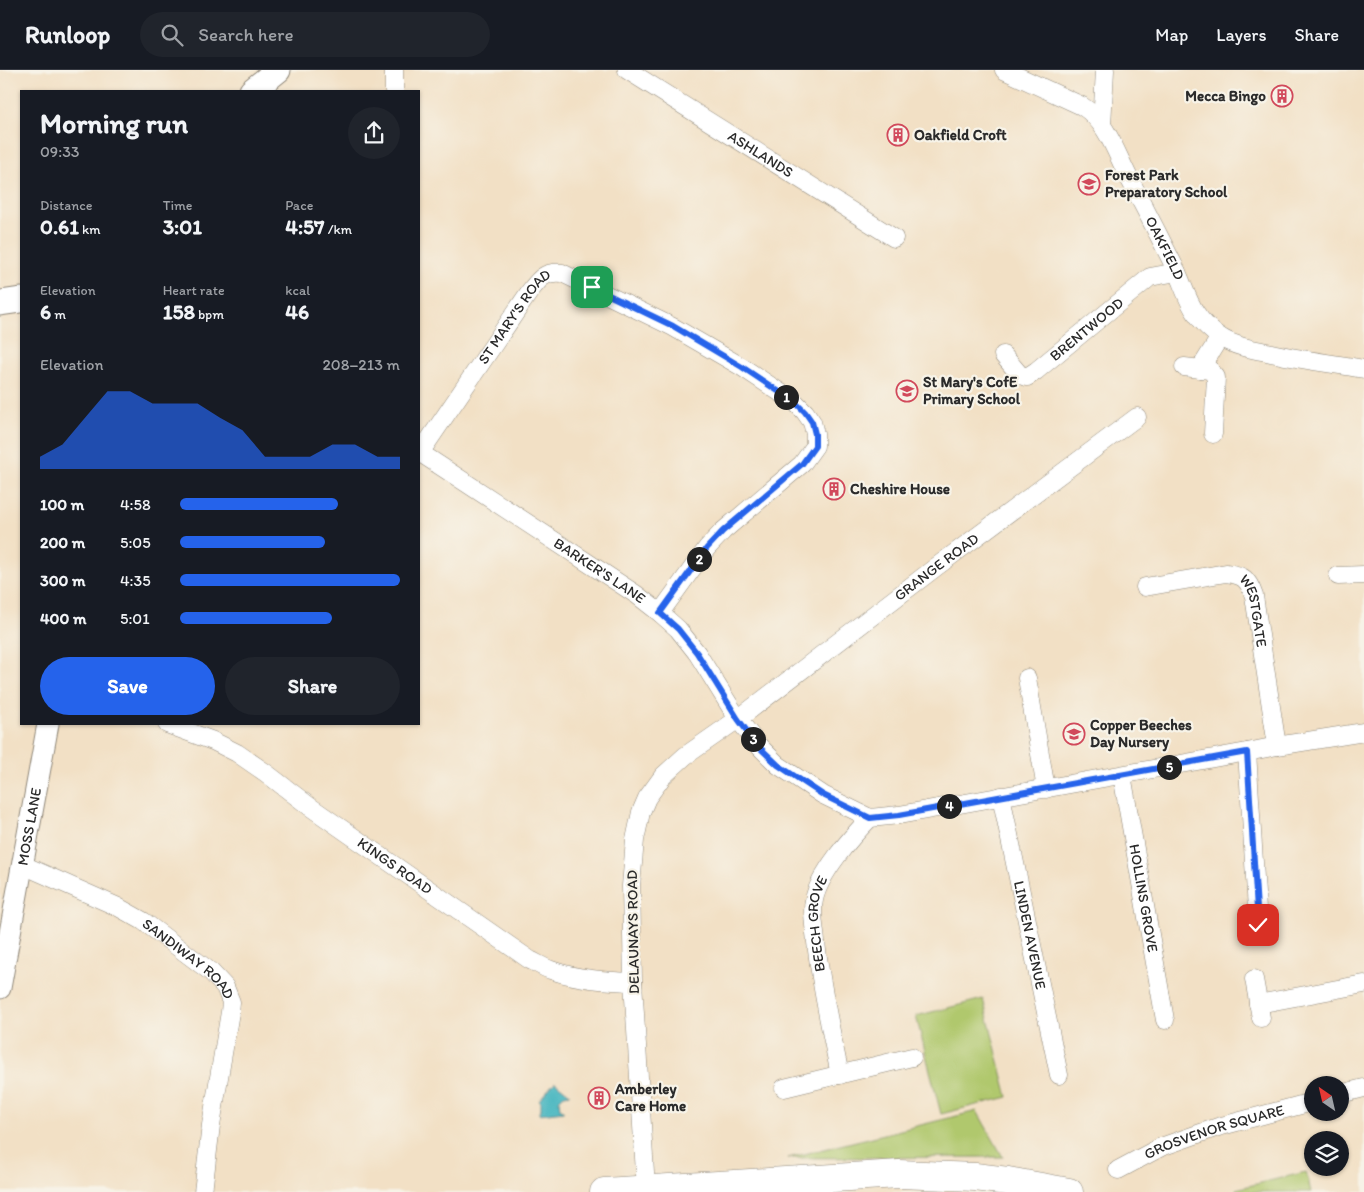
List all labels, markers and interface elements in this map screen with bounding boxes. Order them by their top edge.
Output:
search box [140,12,490,57]
text: Runloop [25,20,110,49]
icon: search [158,21,186,49]
text: Search here [198,23,293,46]
text: Map [1155,24,1188,46]
text: Layers [1216,24,1266,46]
text: Share [1294,24,1339,46]
building icon: Mecca Bingo [1270,84,1294,108]
place label: Mecca Bingo [1185,87,1266,106]
text: Morning run [40,106,188,140]
button: share [348,107,400,159]
building icon: Oakfield Croft [886,123,910,147]
place label: Oakfield Croft [914,126,1007,144]
street label: ASHLANDS [725,127,797,181]
text: 09:33 [40,142,80,161]
place label: Forest Park Preparatory School [1105,166,1228,202]
school or university icon: Forest Park Preparatory School [1077,172,1101,196]
text: Distance [40,197,92,214]
text: Time [163,197,193,214]
text: Pace [285,197,313,214]
street label: OAKFIELD [1141,213,1188,283]
text: 0.61 [40,214,79,239]
text: 3:01 [163,214,202,239]
text: 4:57 [285,214,325,239]
text: km [79,221,101,238]
text: /km [325,221,352,238]
street label: ST MARY'S ROAD [474,265,554,367]
pin [571,266,613,308]
icon: arrive [578,273,606,301]
text: Elevation [40,282,96,299]
text: Heart rate [163,282,225,299]
text: kcal [285,282,310,299]
street label: BRENTWOOD [1046,294,1127,365]
text: 6 [40,299,51,324]
text: 158 [163,299,195,324]
text: 46 [285,299,309,324]
text: m [51,306,66,323]
text: bpm [195,306,224,323]
text: Elevation [40,355,104,374]
text: 208–213 m [322,355,400,374]
place label: St Mary's CofE Primary School [923,373,1021,409]
school or university icon: St Mary's CofE Primary School [895,379,919,403]
pin: 1 [774,384,798,410]
text: 1 [783,389,790,406]
building icon: Cheshire House [822,477,846,501]
place label: Cheshire House [850,480,950,498]
text: 100 m [40,495,84,514]
text: 4:58 [120,495,151,514]
street label: GRANGE ROAD [891,529,982,605]
text: 200 m [40,533,85,552]
text: 5:05 [120,533,151,552]
street label: BARKER'S LANE [550,534,649,607]
pin: 2 [686,546,712,572]
text: 2 [696,551,703,568]
street label: WESTGATE [1236,570,1271,648]
text: 300 m [40,571,86,590]
text: 4:35 [120,571,151,590]
text: 400 m [40,609,86,628]
text: 5:01 [120,609,150,628]
button: Save [40,657,215,715]
button: Share [225,657,400,715]
place label: Copper Beeches Day Nursery [1090,716,1192,752]
school or university icon: Copper Beeches Day Nursery [1062,722,1086,746]
pin: 3 [740,726,766,752]
text: 3 [750,731,757,748]
pin: 5 [1156,754,1182,780]
text: 5 [1166,759,1173,776]
street label: MOSS LANE [13,786,45,867]
pin: 4 [936,794,962,818]
text: 4 [945,798,954,815]
street label: KINGS ROAD [354,834,436,898]
street label: HOLLINS GROVE [1125,843,1162,954]
street label: DELAUNAYS ROAD [623,870,643,994]
street label: BEECH GROVE [804,872,831,973]
street label: LINDEN AVENUE [1010,879,1050,991]
pin [1237,904,1279,946]
icon: check [1244,911,1272,939]
street label: SANDIWAY ROAD [139,915,238,1002]
north arrow [1304,1076,1349,1121]
map controls [1304,1076,1349,1176]
place label: Amberley Care Home [614,1080,686,1115]
building icon: Amberley Care Home [587,1086,611,1110]
street label: GROSVENOR SQUARE [1141,1101,1286,1163]
button: layers [1304,1131,1349,1176]

